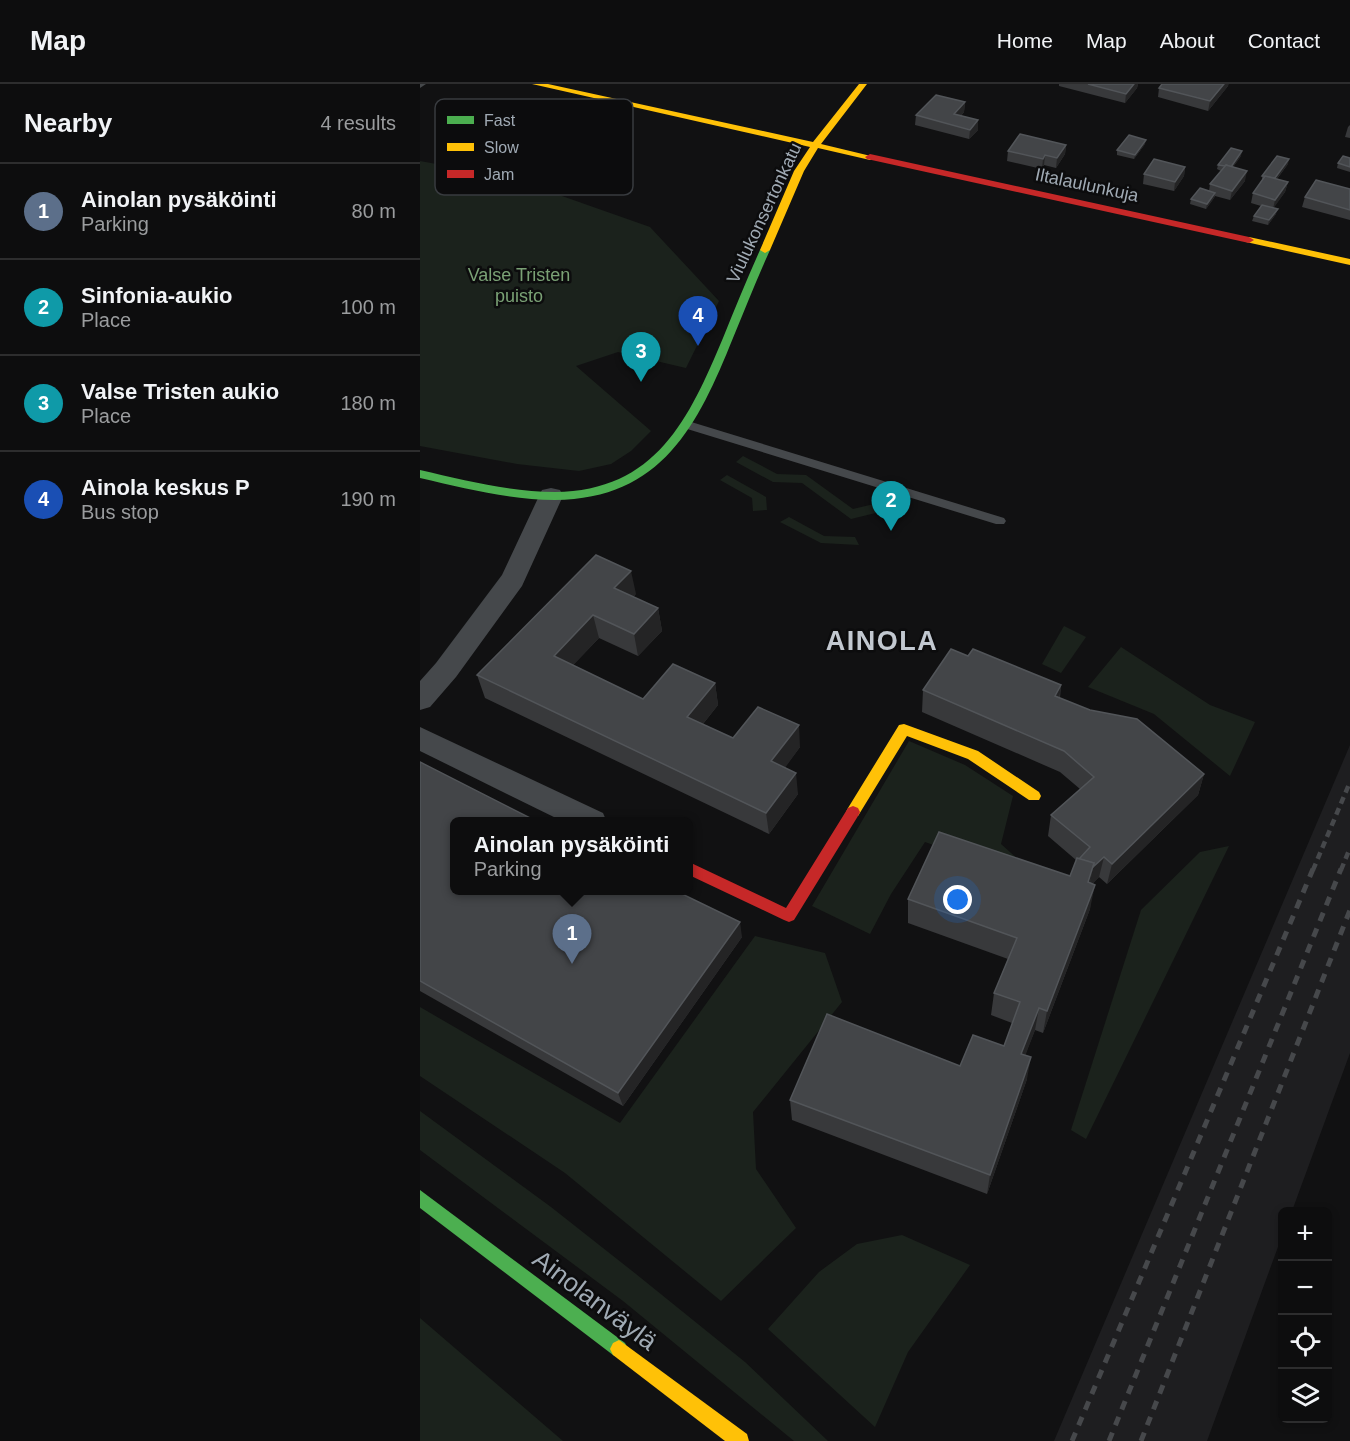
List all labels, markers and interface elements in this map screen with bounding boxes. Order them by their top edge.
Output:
text: Map [30,25,86,56]
text: Home [997,29,1053,52]
text: Map [1086,29,1127,52]
text: About [1160,29,1215,52]
text: Contact [1248,29,1320,52]
legend [435,99,633,195]
text: Nearby [24,108,112,138]
text: 4 results [320,112,396,134]
text: Fast [484,112,516,129]
text: Slow [484,139,519,156]
street label: Viulukonsertonkatu [723,140,805,286]
street label: Iltalaulunkuja [1034,164,1141,206]
text: Jam [484,166,514,183]
text: Ainolan pysäköinti [81,187,277,212]
text: 1 [38,200,49,222]
text: 80 m [352,200,396,222]
text: Parking [81,213,149,235]
park label: Valse Tristen puisto [468,265,570,306]
text: Sinfonia-aukio [81,283,233,308]
text: 2 [38,296,49,318]
text: 100 m [340,296,396,318]
pin: 4 [678,296,718,346]
text: Place [81,309,131,331]
pin: 3 [622,332,660,382]
text: Valse Tristen aukio [81,379,279,404]
text: 3 [38,392,49,414]
text: 180 m [340,392,396,414]
text: Place [81,405,131,427]
text: Ainola keskus P [81,475,250,500]
pin: 2 [872,482,910,531]
text: 4 [38,488,49,510]
text: 190 m [340,488,396,510]
text: Bus stop [81,501,159,523]
district label: AINOLA [826,626,938,656]
popup [450,817,693,895]
text: Ainolan pysäköinti [474,832,669,857]
text: Parking [474,858,542,880]
your location [943,885,972,914]
pin: 1 [552,914,592,964]
map controls [1278,1207,1332,1423]
button: + [1278,1207,1332,1261]
street label: Ainolanväylä [527,1244,663,1357]
button: − [1278,1261,1332,1315]
button: locate [1278,1315,1332,1369]
button: layers [1278,1369,1332,1423]

